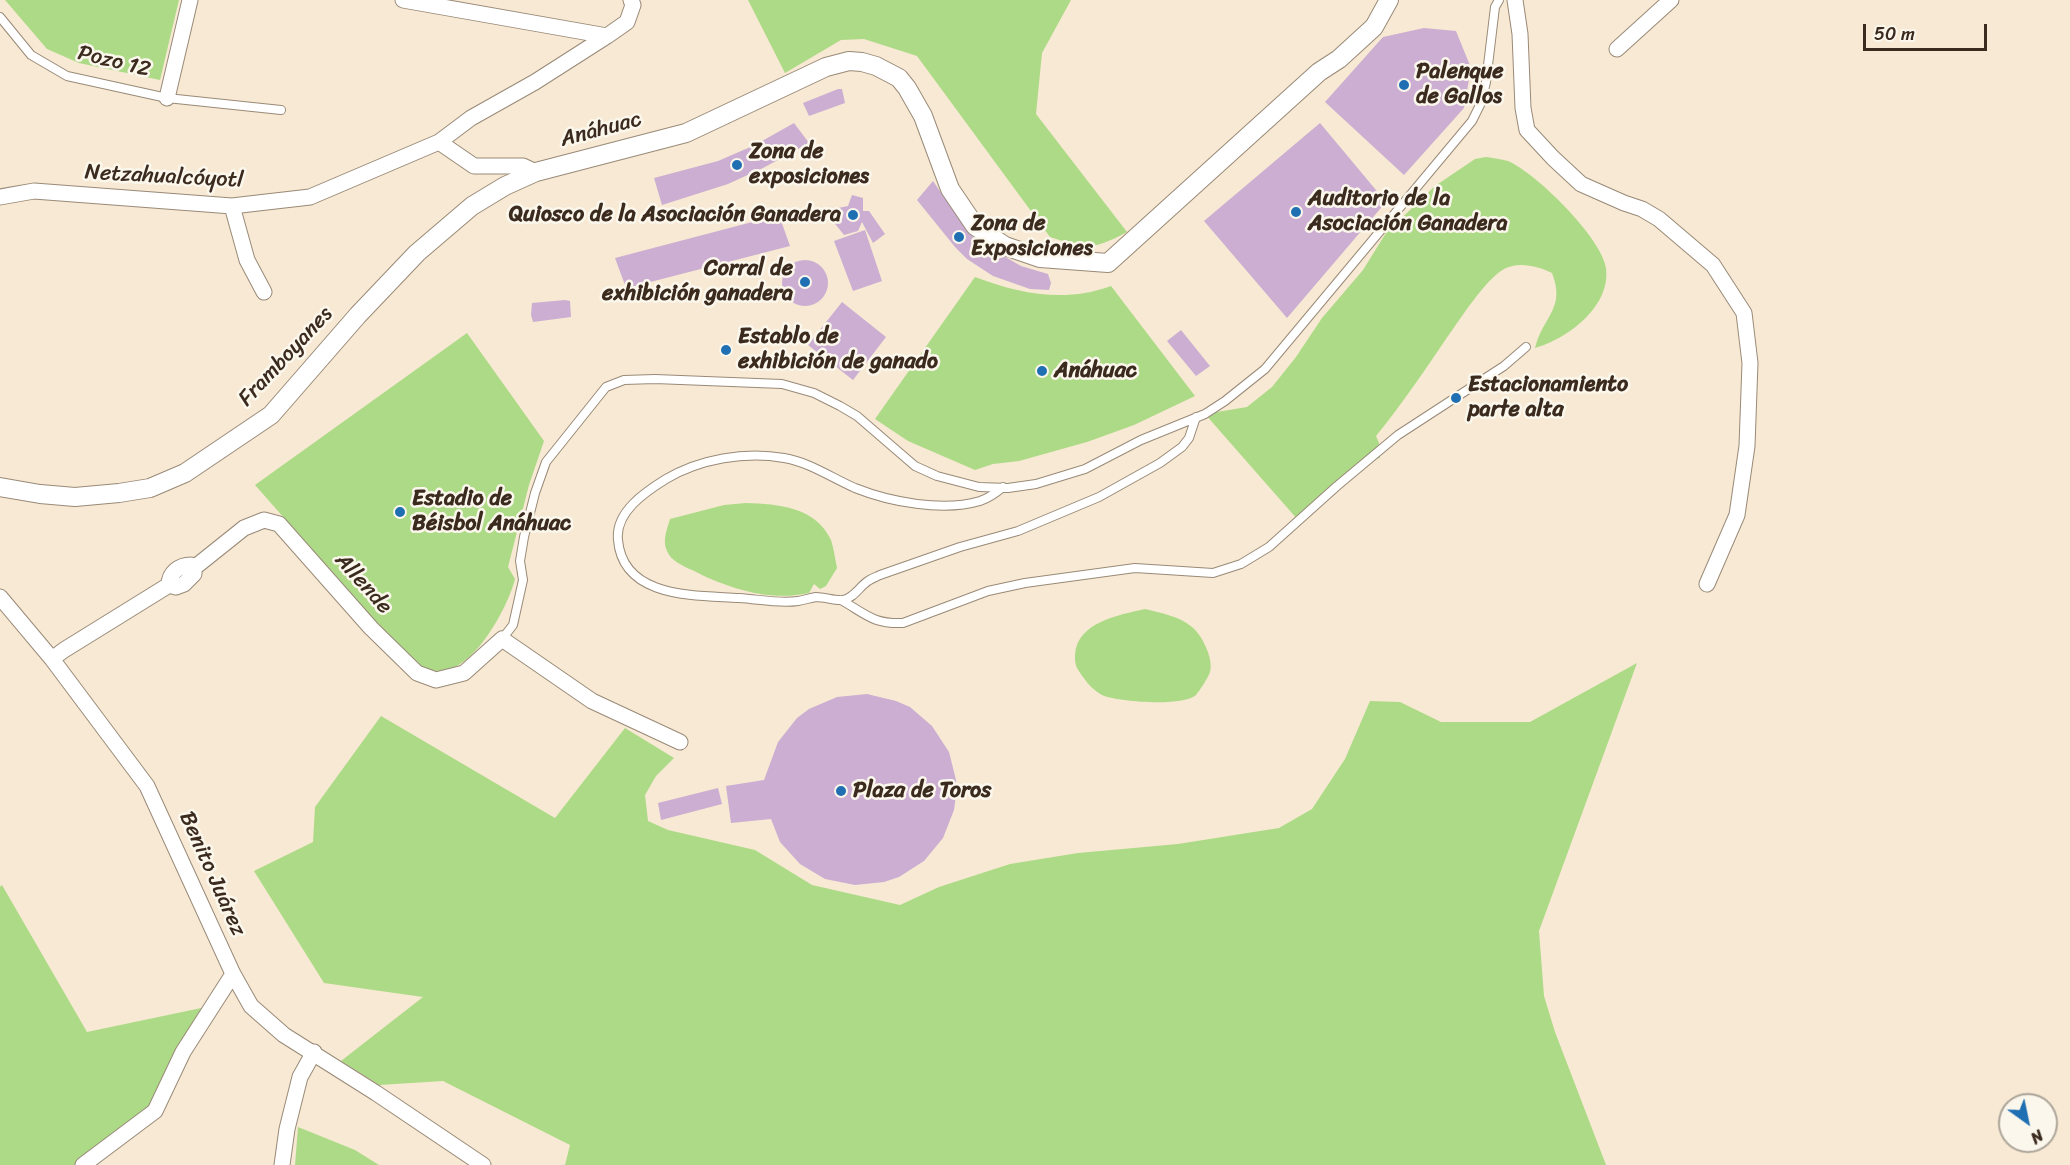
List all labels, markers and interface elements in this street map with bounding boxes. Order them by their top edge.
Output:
scale bar [1866,12,1990,50]
text: 50 m [1874,18,1915,50]
street label: Pozo 12 [75,40,153,84]
place label: Palenque de Gallos [1416,59,1504,110]
marker: Palenque de Gallos [1397,78,1411,92]
street label: Anáhuac [558,107,644,153]
place label: Zona de exposiciones [749,139,869,190]
marker: Zona de exposiciones [730,158,744,172]
street label: Netzahualcóyotl [84,160,244,194]
place label: Auditorio de la Asociación Ganadera [1308,186,1508,237]
place label: Quiosco de la Asociación Ganadera [509,202,841,228]
marker: Auditorio de la Asociación Ganadera [1289,205,1303,219]
marker: Quiosco de la Asociación Ganadera [846,208,860,222]
place label: Zona de Exposiciones [971,211,1093,262]
marker: Zona de Exposiciones [952,230,966,244]
place label: Corral de exhibición ganadera [602,256,793,308]
marker: Corral de exhibición ganadera [798,275,812,289]
street label: Framboyanes [233,302,339,412]
place label: Establo de exhibición de ganado [738,324,938,376]
marker: Establo de exhibición de ganado [719,343,733,357]
place label: Anáhuac [1054,358,1137,384]
marker: Anáhuac [1035,364,1049,378]
place label: Estacionamiento parte alta [1468,372,1628,424]
marker: Estacionamiento parte alta [1449,391,1463,405]
place label: Estadio de Béisbol Anáhuac [412,486,571,538]
marker: Estadio de Béisbol Anáhuac [393,505,407,519]
street label: Allende [329,548,397,620]
place label: Plaza de Toros [853,778,991,804]
marker: Plaza de Toros [834,784,848,798]
street label: Benito Juárez [173,808,251,940]
north arrow [1998,1093,2058,1153]
text: N [2024,1122,2050,1152]

